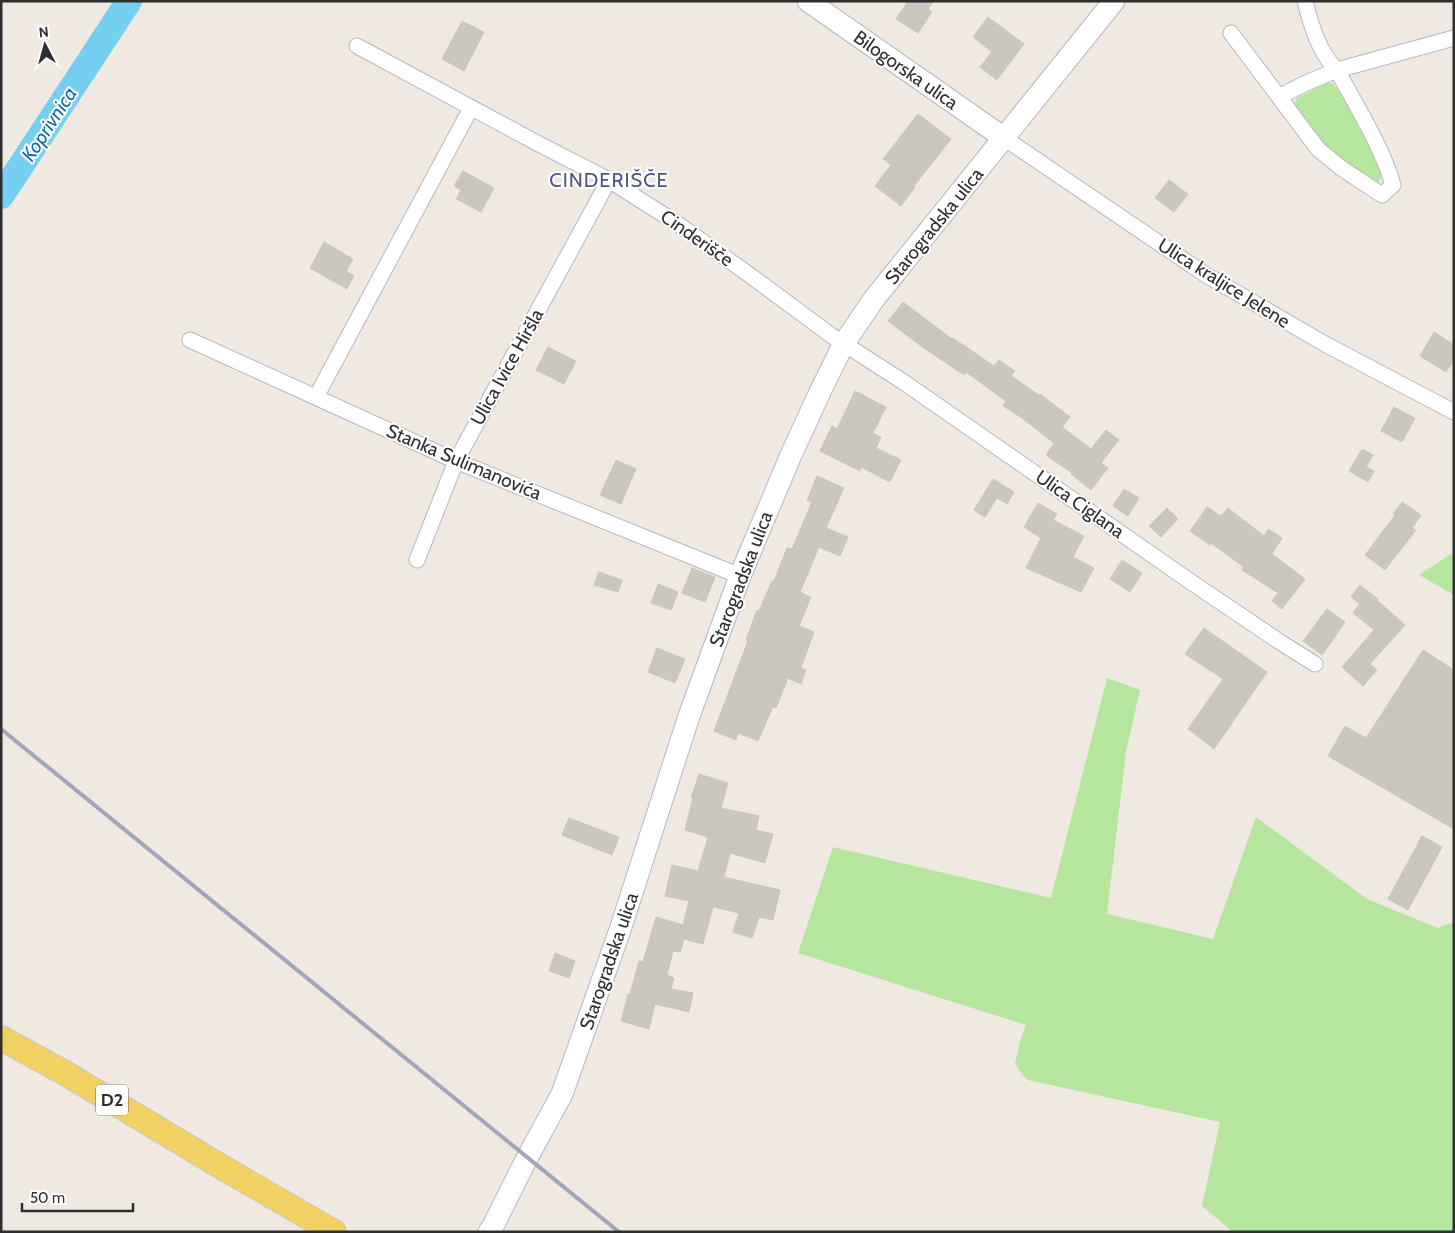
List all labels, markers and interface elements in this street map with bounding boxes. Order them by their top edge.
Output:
north arrow [20,20,70,70]
text: N [38,23,50,42]
street label: Bilogorska ulica [849,26,963,114]
water label: Koprivnica [16,82,82,166]
street label: Starogradska ulica [880,163,988,289]
district label: CINDERIŠČE [549,168,669,192]
street label: Cinderišče [656,205,738,272]
street label: Ulica kraljice Jelene [1154,233,1295,333]
street label: Ulica Ivice Hiršla [466,305,548,429]
street label: Stanka Sulimanovića [383,419,545,505]
street label: Ulica Ciglana [1031,465,1129,543]
street label: Starogradska ulica [705,508,777,650]
street label: Starogradska ulica [575,889,643,1033]
road number: D2 [96,1084,128,1116]
scale bar [22,1180,134,1212]
text: 50 m [30,1189,65,1207]

